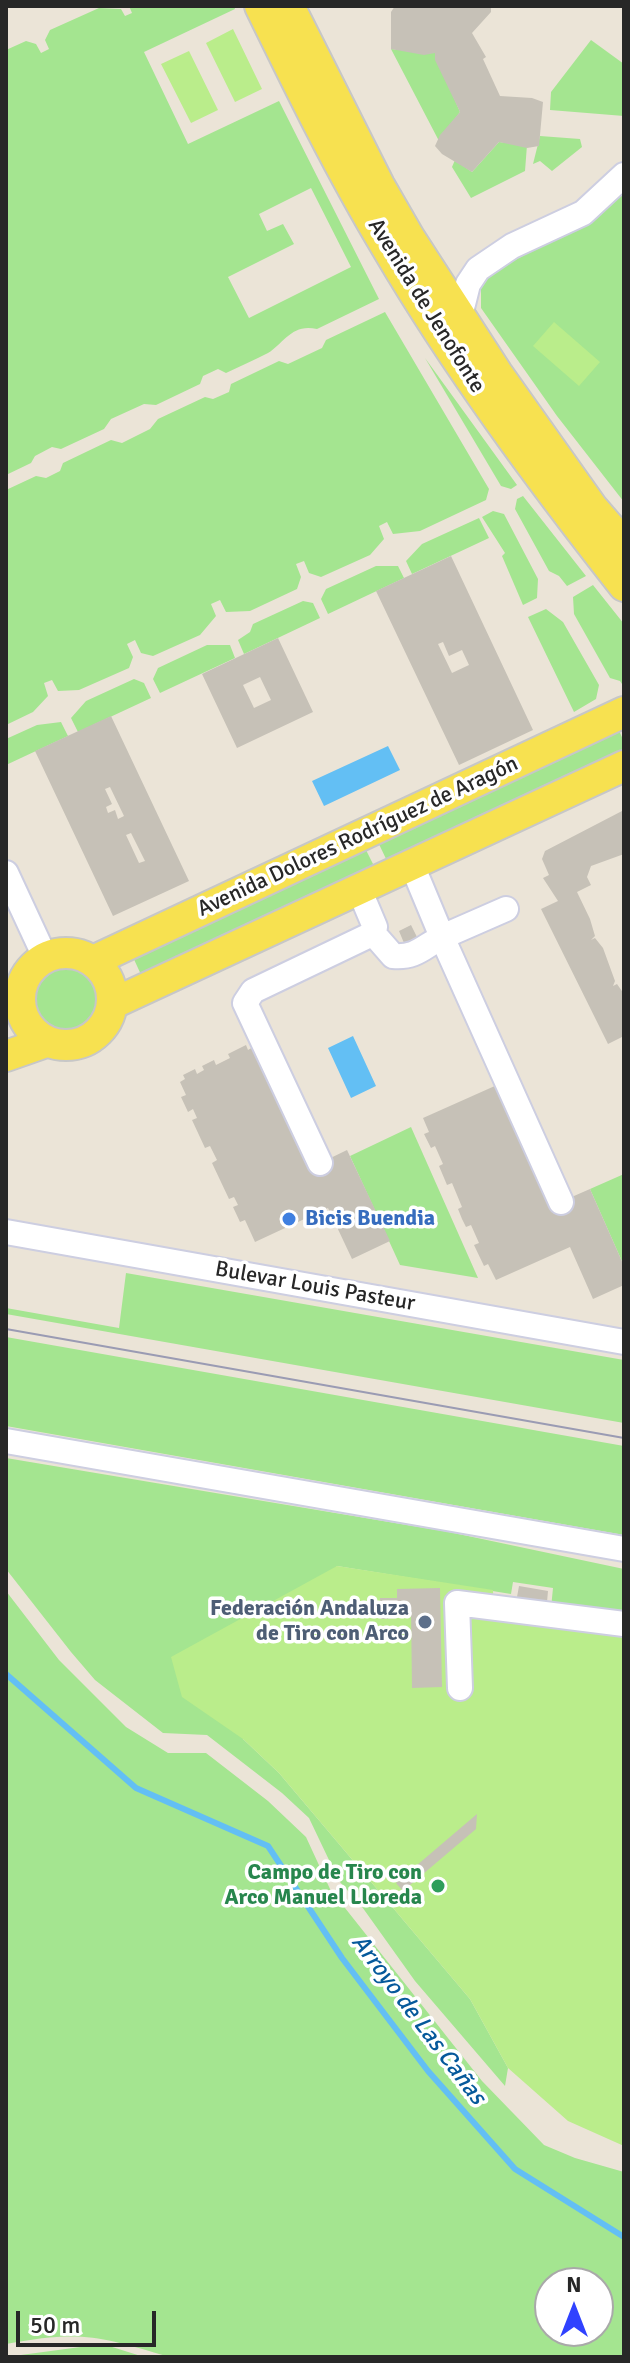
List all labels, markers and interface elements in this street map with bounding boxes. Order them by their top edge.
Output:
street label: Avenida de Jenofonte [362,214,490,398]
street label: Avenida Dolores Rodríguez de Aragón [193,751,523,923]
place label: Bicis Buendia [305,1206,435,1232]
marker: Bicis Buendia [280,1210,298,1228]
street label: Bulevar Louis Pasteur [213,1256,417,1318]
place label: Federación Andaluza de Tiro con Arco [210,1596,409,1648]
marker: Federación Andaluza de Tiro con Arco [416,1613,434,1631]
place label: Campo de Tiro con Arco Manuel Lloreda [225,1860,422,1912]
marker: Campo de Tiro con Arco Manuel Lloreda [429,1877,447,1895]
water label: Arroyo de Las Cañas [345,1929,491,2111]
north arrow [534,2267,614,2347]
text: N [566,2271,582,2298]
scale bar [20,2295,160,2345]
text: 50 m [30,2310,80,2340]

